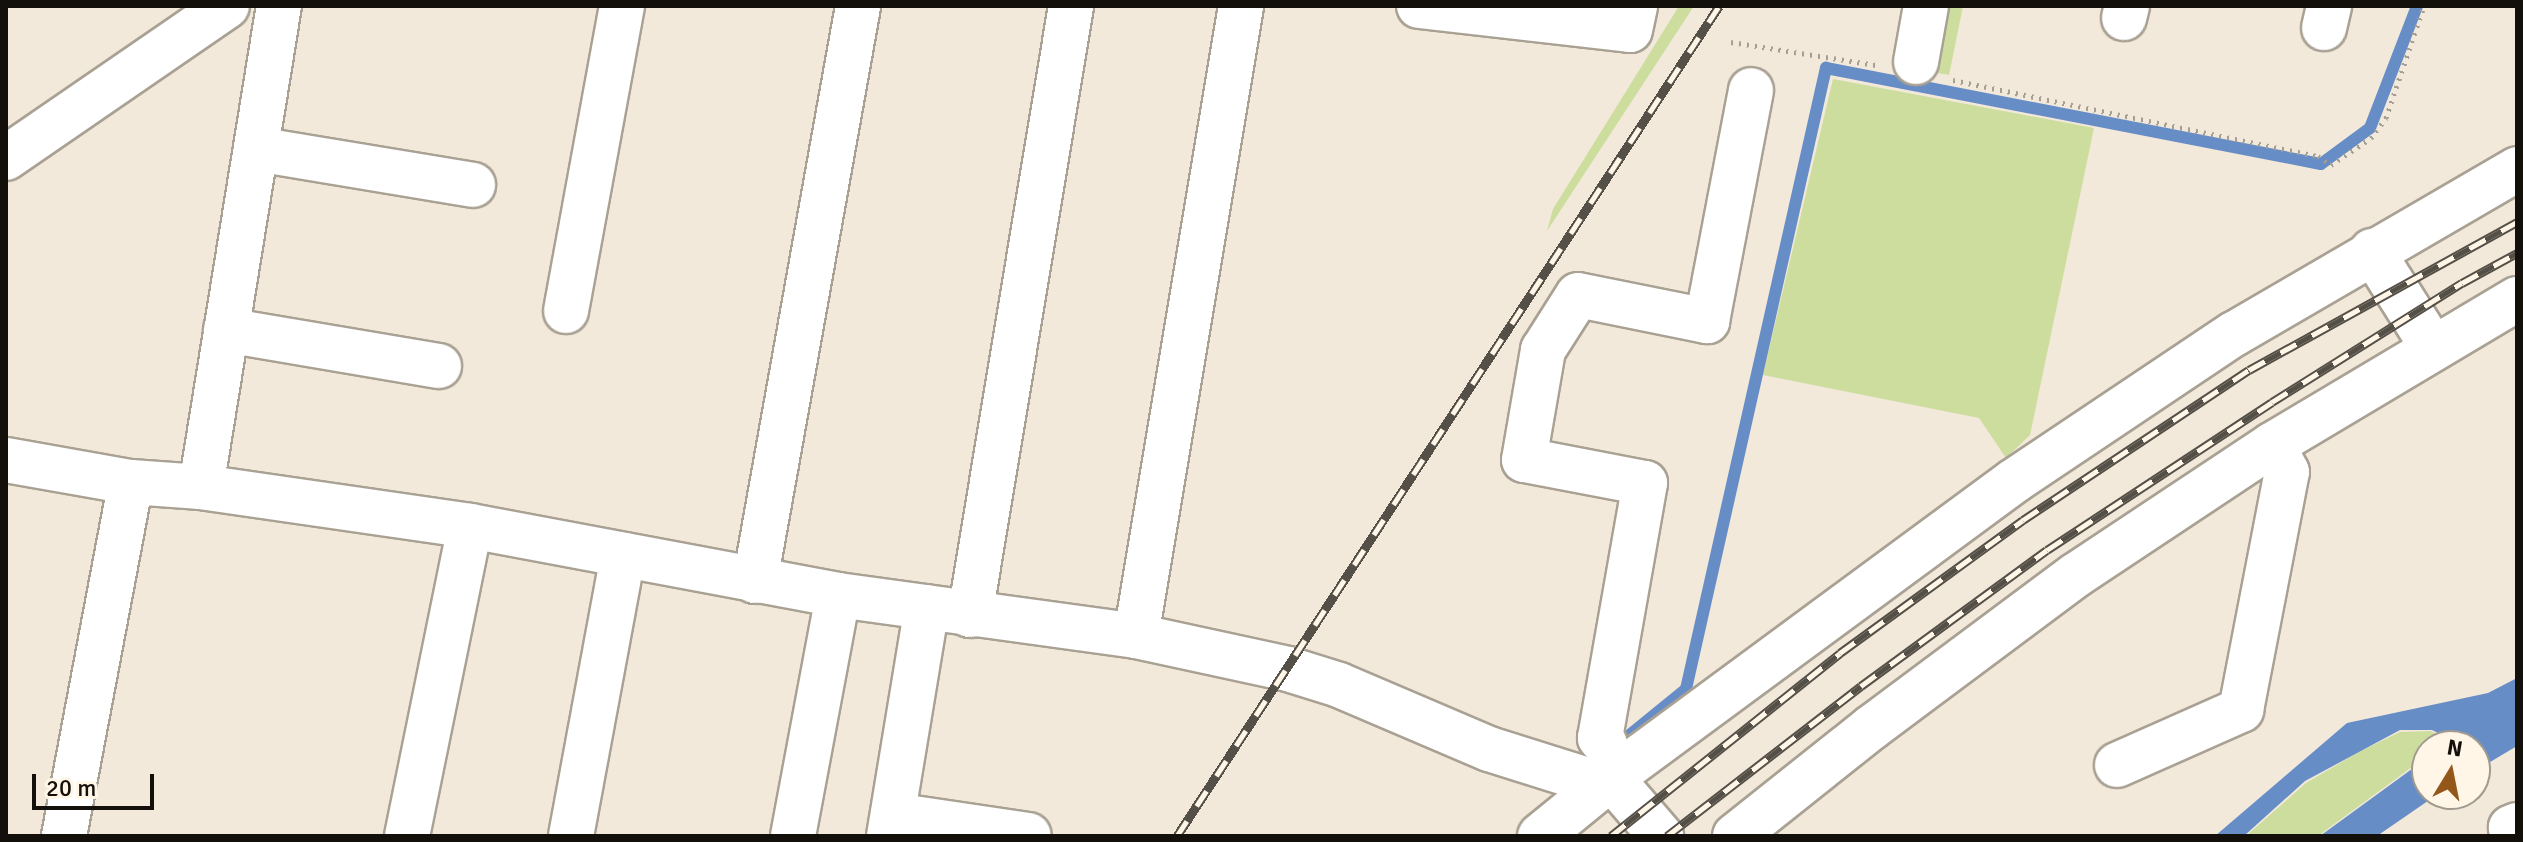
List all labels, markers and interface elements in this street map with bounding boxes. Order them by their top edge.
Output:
north arrow [2411,730,2491,810]
text: N [2445,733,2465,762]
scale bar [36,758,158,808]
text: 20 m [46,773,96,803]

